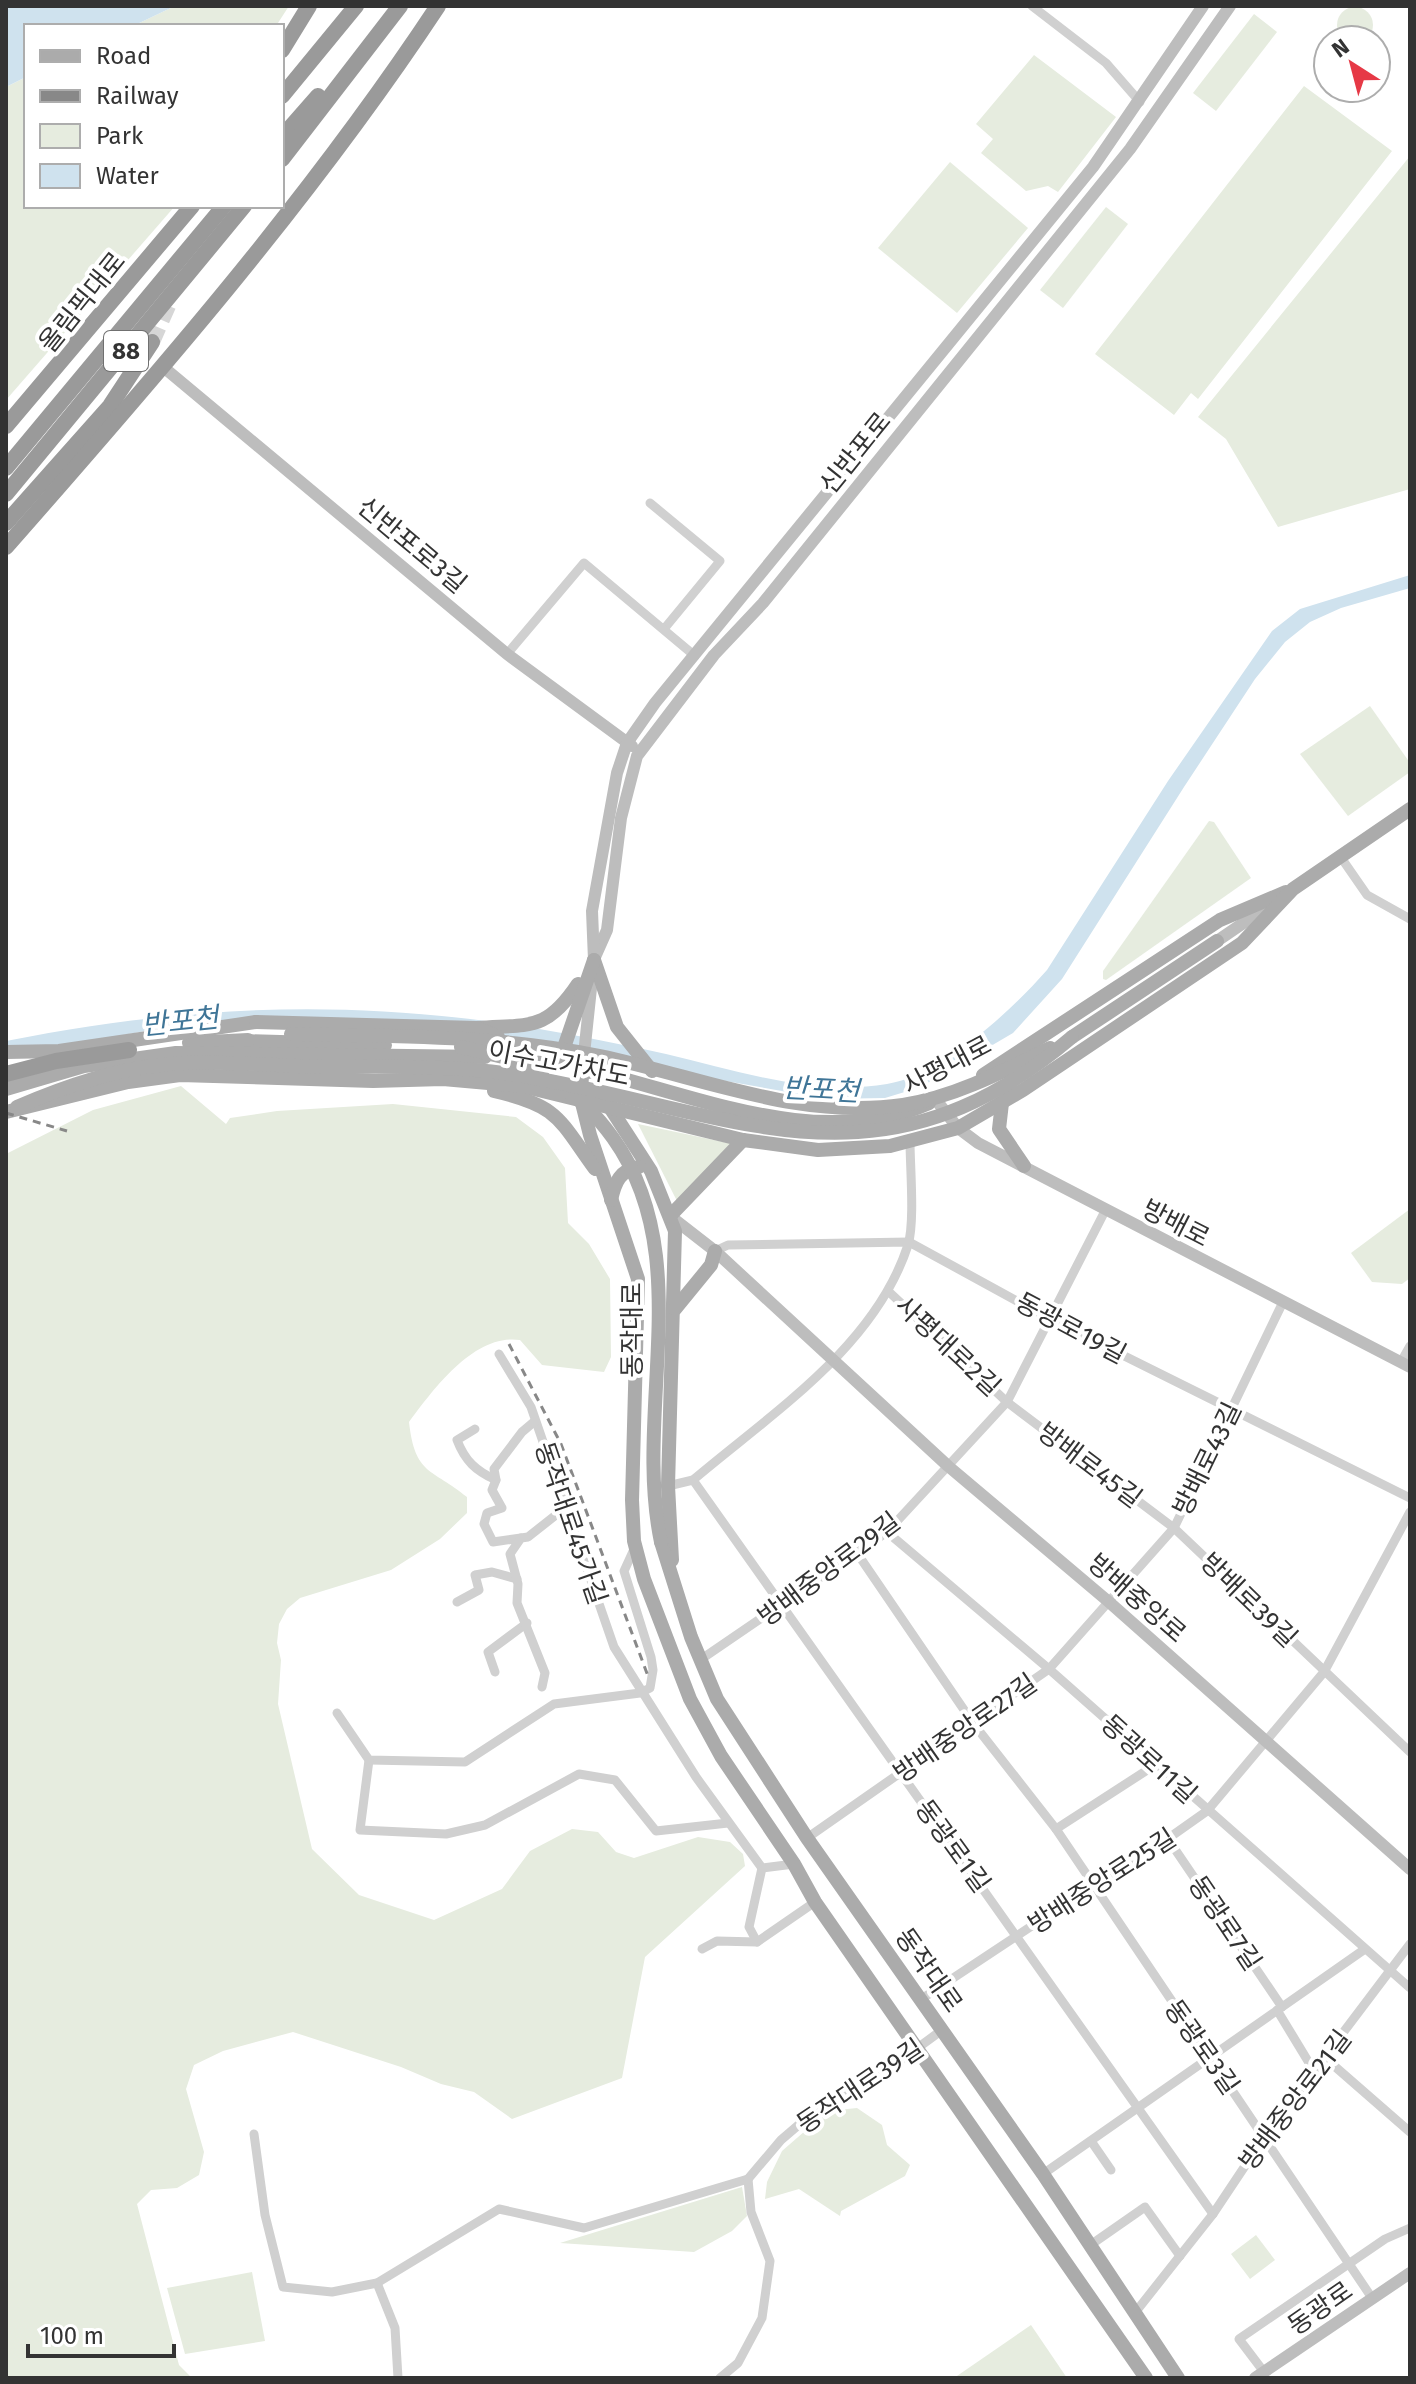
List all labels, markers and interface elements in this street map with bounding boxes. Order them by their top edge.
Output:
legend [24,24,284,208]
north arrow [1312,24,1392,104]
text: N [1327,33,1354,63]
text: Road [96,42,151,70]
text: Railway [96,82,179,110]
text: Park [96,122,144,150]
text: Water [96,162,160,190]
street label: 올림픽대로 [33,246,132,359]
road number: 88 [104,331,148,371]
street label: 신반포로 [813,406,898,500]
street label: 신반포로3길 [351,491,472,600]
water label: 반포천 [140,1001,223,1042]
street label: 사평대로 [898,1029,997,1102]
street label: 이수고가차도 [485,1035,632,1092]
water label: 반포천 [782,1071,864,1108]
street label: 방배로 [1137,1193,1215,1254]
street label: 동작대로 [617,1282,648,1378]
street label: 동광로19길 [1010,1286,1131,1370]
street label: 사평대로2길 [889,1290,1007,1403]
street label: 방배로43길 [1167,1398,1248,1521]
street label: 방배로45길 [1032,1416,1148,1515]
street label: 동작대로45가길 [528,1438,613,1609]
street label: 방배중앙로29길 [752,1506,906,1633]
street label: 방배중앙로 [1081,1547,1192,1649]
street label: 방배로39길 [1194,1547,1303,1654]
street label: 방배중앙로27길 [888,1668,1043,1789]
street label: 동광로11길 [1095,1708,1203,1810]
street label: 동광로1길 [909,1794,997,1899]
street label: 방배중앙로25길 [1023,1822,1182,1941]
street label: 동광로7길 [1182,1870,1267,1976]
street label: 동작대로 [888,1922,969,2018]
street label: 동광로3길 [1158,1994,1245,2101]
street label: 방배중앙로21길 [1233,2024,1358,2176]
street label: 동작대로39길 [791,2033,929,2140]
street label: 동광로 [1282,2275,1359,2342]
scale bar [28,2308,174,2358]
text: 100 m [40,2322,104,2350]

